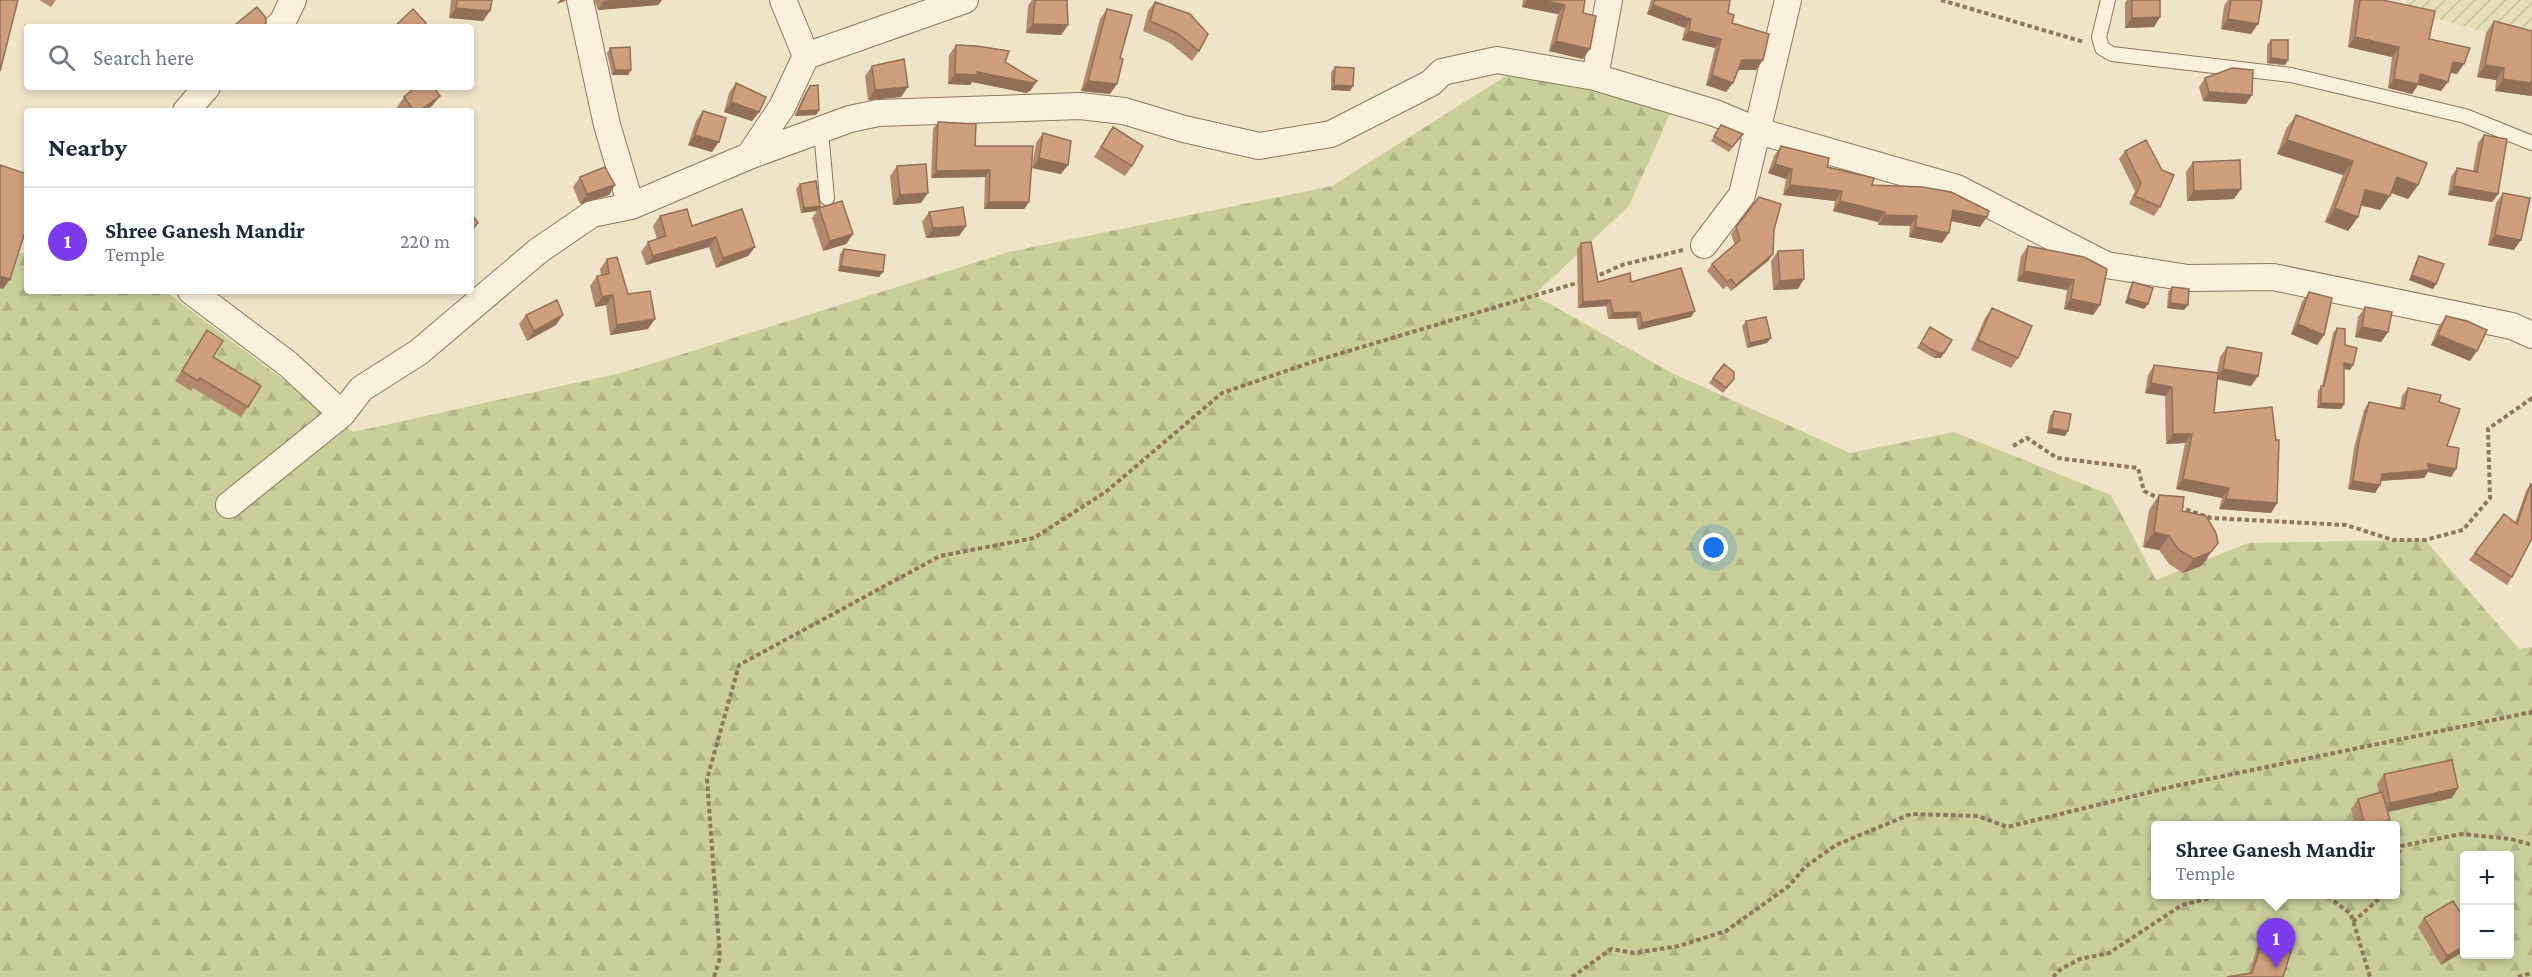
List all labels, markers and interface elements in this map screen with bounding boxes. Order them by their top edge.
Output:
search box [24,24,474,90]
icon: search [45,41,78,74]
text: Search here [93,45,194,70]
text: Nearby [48,133,127,162]
text: Shree Ganesh Mandir [105,218,305,243]
text: 1 [64,230,71,252]
text: 220 m [400,230,450,252]
text: Temple [105,243,165,265]
your location [1699,533,1728,562]
popup [2151,821,2400,899]
text: Shree Ganesh Mandir [2176,837,2375,862]
map controls [2460,851,2514,959]
button: + [2460,851,2514,905]
text: Temple [2176,862,2235,884]
button: − [2460,905,2514,959]
pin: 1 [2256,918,2296,968]

